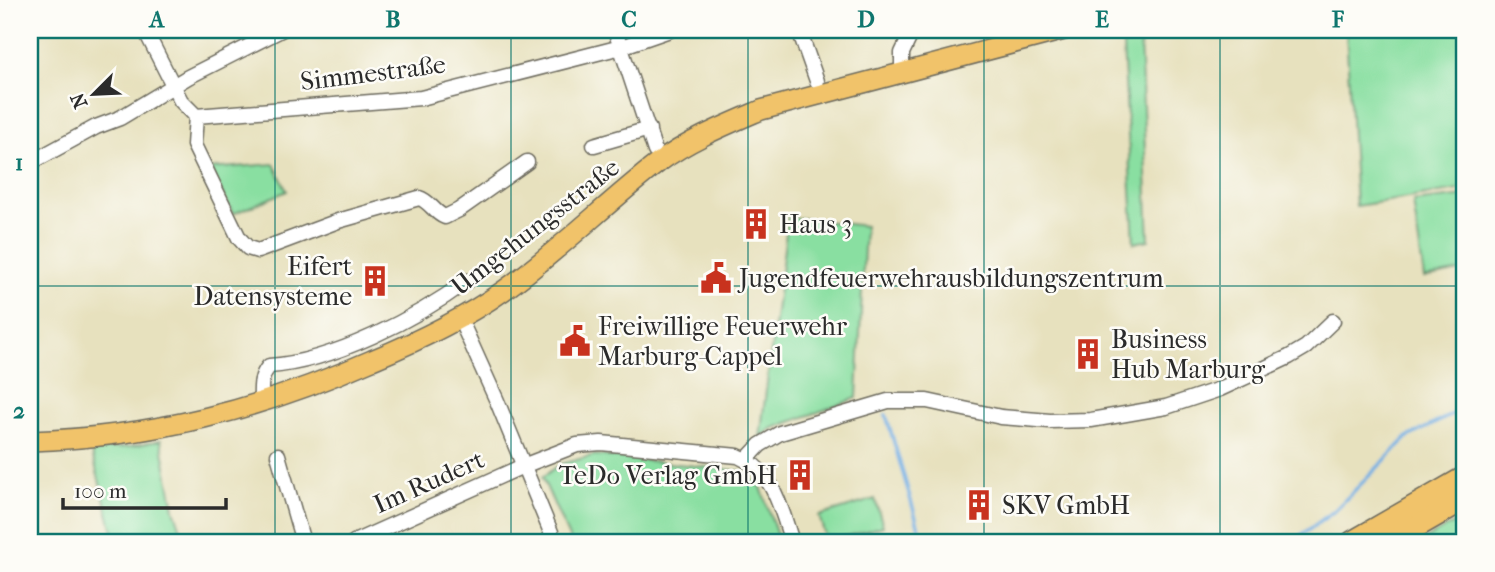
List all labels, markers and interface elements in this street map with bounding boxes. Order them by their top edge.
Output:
text: A [148,6,166,33]
text: B [386,6,401,33]
text: C [621,6,637,33]
text: D [857,6,875,33]
text: E [1095,6,1109,33]
text: F [1331,6,1345,33]
street label: Simmestraße [299,49,448,97]
north arrow [60,60,130,130]
text: N [66,89,92,112]
text: 1 [15,149,23,176]
street label: Umgehungsstraße [445,152,625,302]
building icon: Haus 3 [739,207,773,241]
place label: Haus 3 [779,209,852,240]
place label: Eifert Datensysteme [194,251,353,312]
public building icon: Jugendfeuerwehrausbildungszentrum [699,261,733,295]
place label: Jugendfeuerwehrausbildungszentrum [737,263,1164,294]
building icon: Eifert Datensysteme [358,264,392,298]
place label: Freiwillige Feuerwehr Marburg-Cappel [598,311,847,372]
public building icon: Freiwillige Feuerwehr Marburg-Cappel [558,324,592,358]
place label: Business Hub Marburg [1111,324,1266,385]
building icon: Business Hub Marburg [1071,337,1105,371]
text: 2 [13,397,25,424]
street label: Im Rudert [369,444,490,520]
building icon: TeDo Verlag GmbH [783,458,817,492]
place label: TeDo Verlag GmbH [559,460,777,491]
scale bar [63,467,226,511]
text: 100 m [74,479,127,503]
building icon: SKV GmbH [962,488,996,522]
place label: SKV GmbH [1002,490,1130,521]

